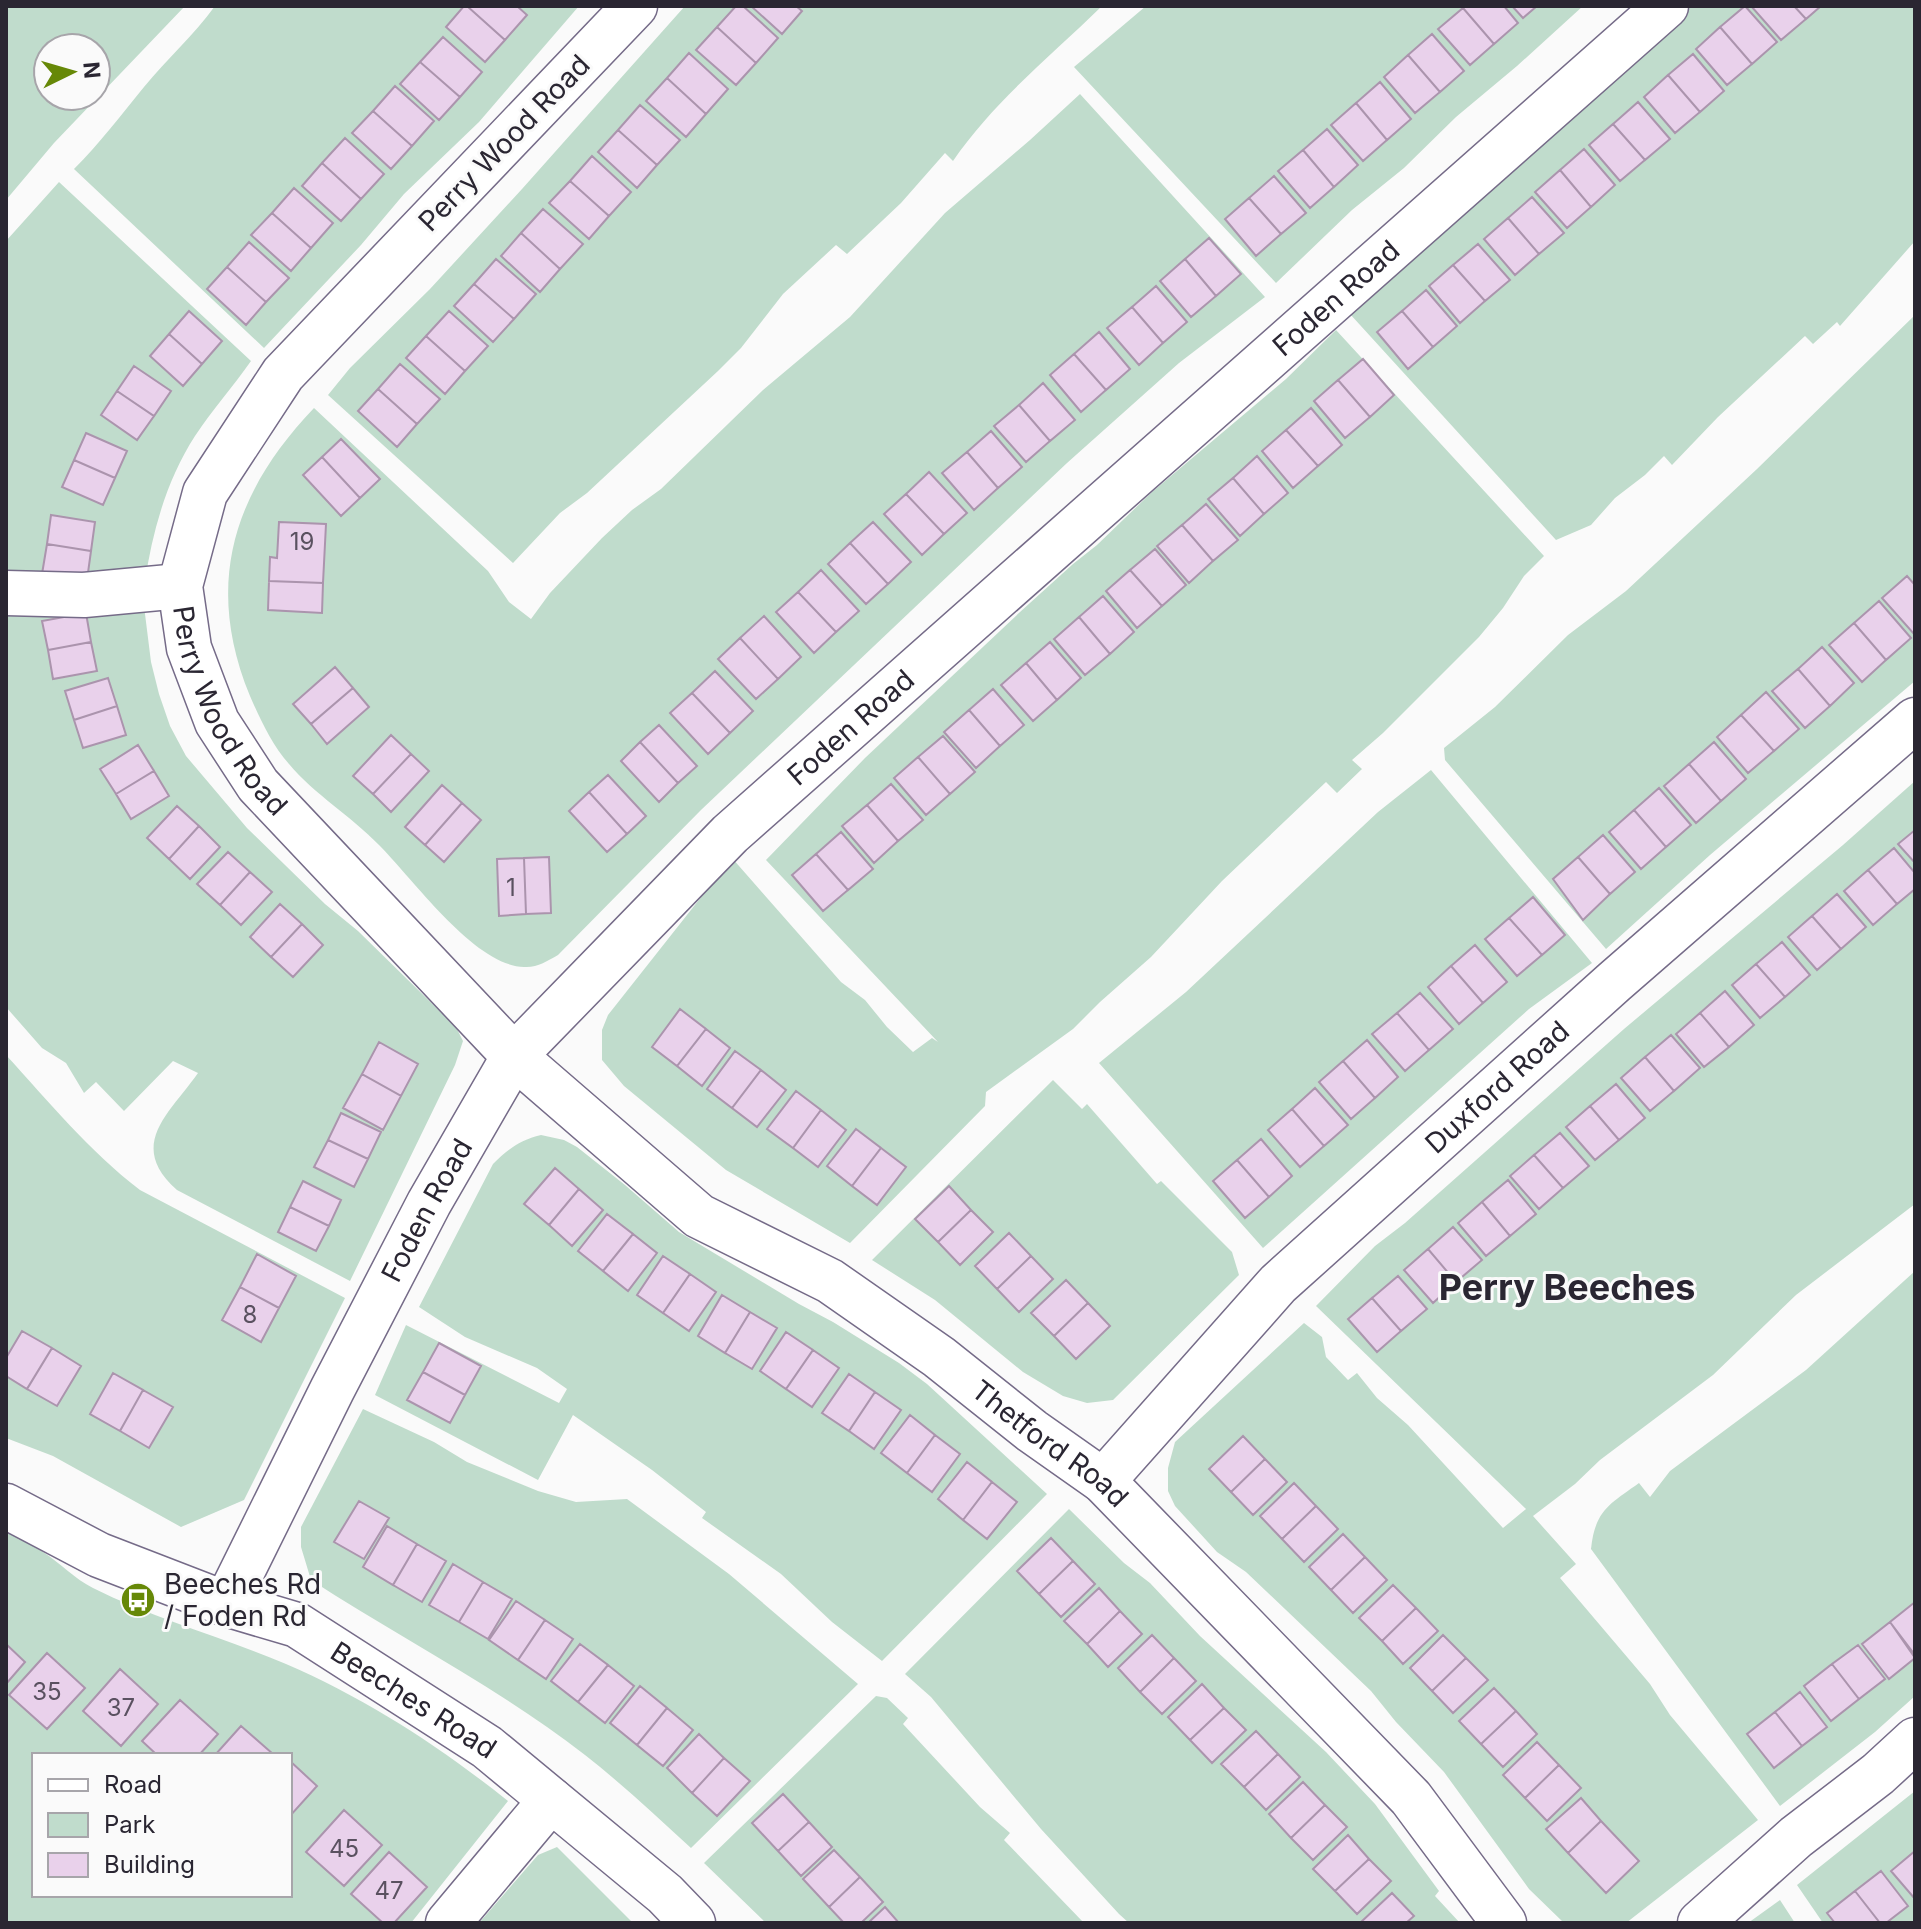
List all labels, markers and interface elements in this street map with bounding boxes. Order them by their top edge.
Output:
north arrow [32,32,112,112]
street label: Perry Wood Road [411,48,597,238]
text: N [78,61,106,80]
street label: Foden Road [1266,233,1406,363]
house number: 19 [290,527,314,556]
street label: Perry Wood Road [166,604,295,822]
street label: Foden Road [780,662,921,792]
house number: 1 [506,873,516,902]
street label: Duxford Road [1418,1014,1576,1160]
street label: Foden Road [374,1133,479,1287]
district label: Perry Beeches [1439,1265,1695,1309]
house number: 8 [243,1300,257,1329]
street label: Thetford Road [965,1373,1136,1514]
place label: Beeches Rd / Foden Rd [164,1567,321,1633]
bus stop icon: Beeches Rd / Foden Rd [119,1581,157,1619]
street label: Beeches Road [325,1634,503,1766]
house number: 35 [32,1677,62,1706]
house number: 37 [107,1693,135,1722]
legend [32,1753,292,1897]
text: Road [104,1770,162,1799]
text: Park [104,1810,155,1839]
house number: 45 [329,1834,359,1863]
text: Building [104,1850,195,1879]
house number: 47 [374,1876,404,1905]

